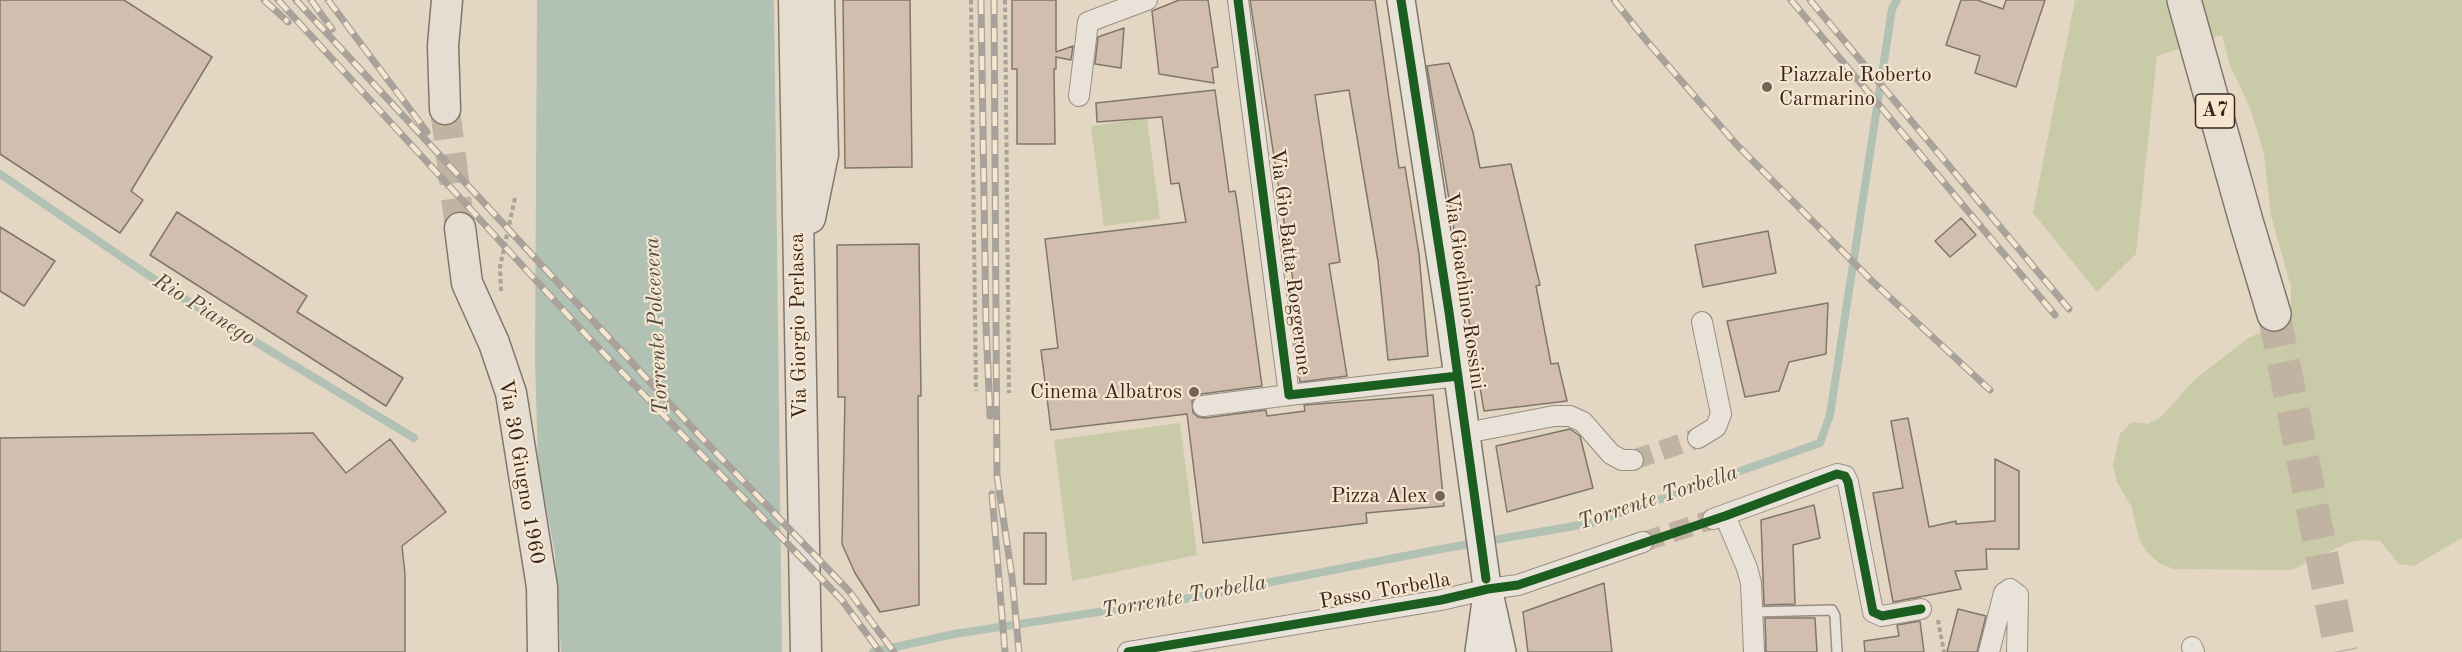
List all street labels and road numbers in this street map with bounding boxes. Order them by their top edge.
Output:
road number: A7 [2196,94,2234,128]
street label: Via Gio Batta Roggerone [1264,147,1316,377]
street label: Via Gioachino Rossini [1438,191,1490,391]
street label: Via Giorgio Perlasca [785,233,813,419]
street label: Via 30 Giugno 1960 [492,378,550,566]
street label: Passo Torbella [1317,567,1453,615]

